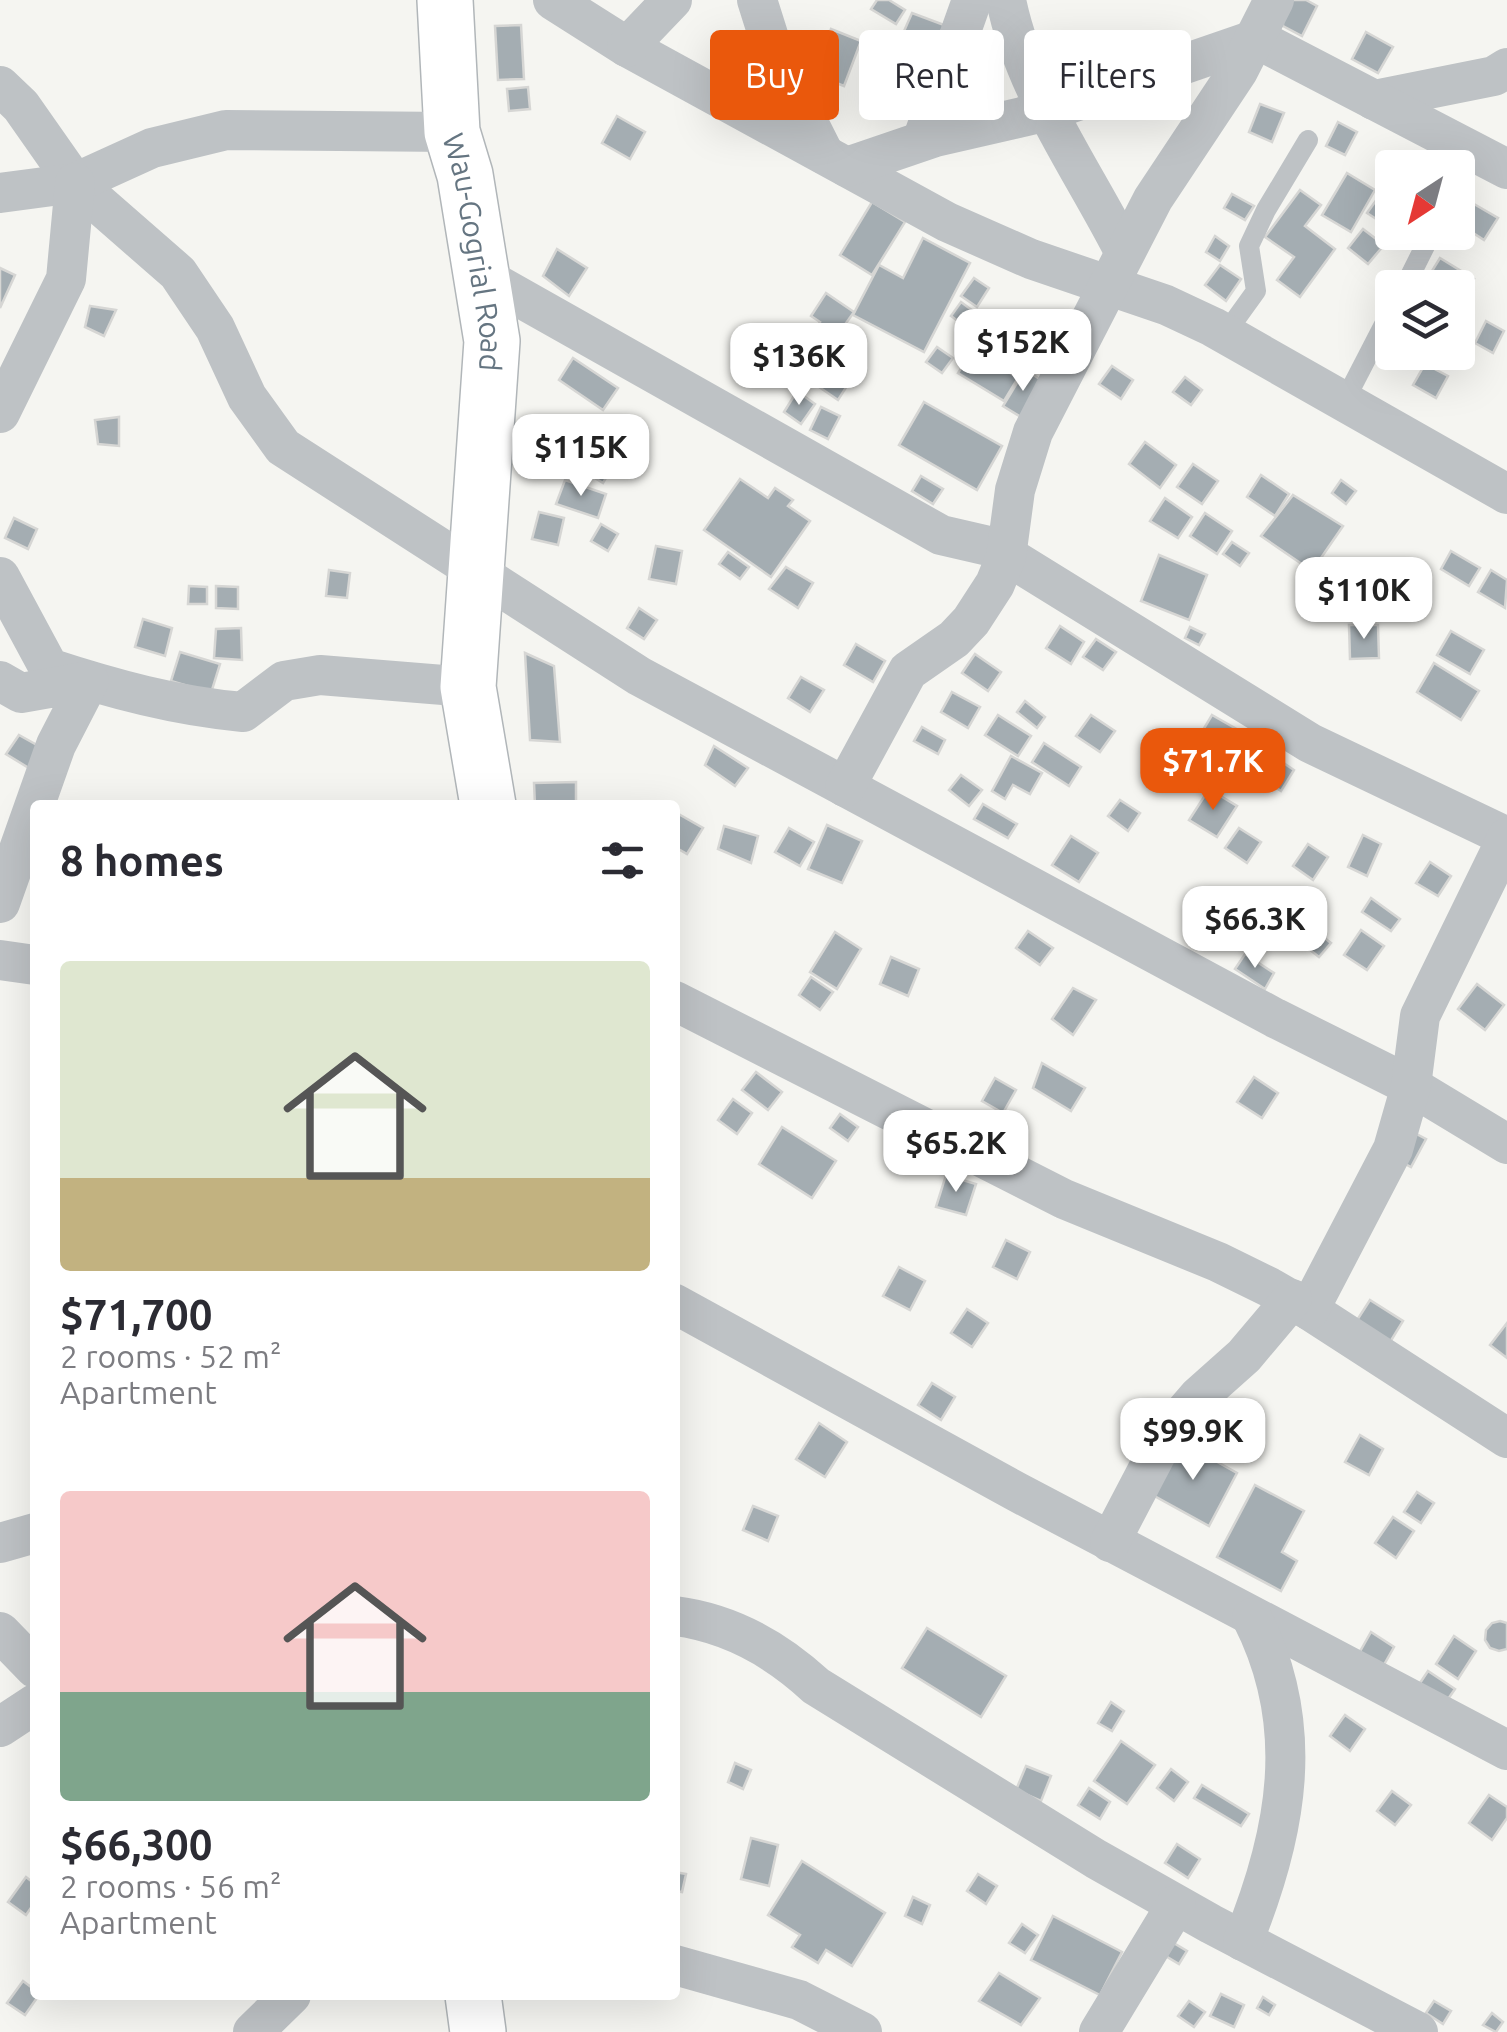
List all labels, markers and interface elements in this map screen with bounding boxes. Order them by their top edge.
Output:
chip: Buy [710,30,839,120]
chip: Rent [859,30,1004,120]
chip: Filters [1024,30,1191,120]
street label: Wau-Gogrial Road [436,129,509,372]
north arrow [1375,150,1475,250]
map controls [1375,150,1475,370]
button: layers [1375,270,1475,370]
pin: $152K [953,309,1093,394]
pin: $136K [729,323,869,408]
text: $152K [976,323,1070,359]
text: $136K [752,337,846,373]
pin: $115K [511,414,651,499]
text: $115K [534,428,628,464]
pin: $110K [1294,557,1434,642]
text: $110K [1317,571,1411,607]
pin: $71.7K [1132,728,1294,813]
text: $71.7K [1162,742,1264,778]
icon: filters [595,833,650,888]
text: 8 homes [60,837,224,884]
pin: $66.3K [1174,886,1336,971]
text: $66.3K [1204,900,1306,936]
icon: home [265,1026,445,1206]
pin: $65.2K [875,1110,1037,1195]
text: $65.2K [905,1124,1007,1160]
text: $71,700 [60,1291,212,1338]
text: 2 rooms · 52 m² [60,1338,281,1374]
text: Apartment [60,1374,217,1410]
pin: $99.9K [1112,1398,1274,1483]
text: $99.9K [1142,1412,1244,1448]
icon: home [265,1556,445,1736]
text: $66,300 [60,1821,212,1868]
text: 2 rooms · 56 m² [60,1868,281,1904]
text: Apartment [60,1904,217,1940]

